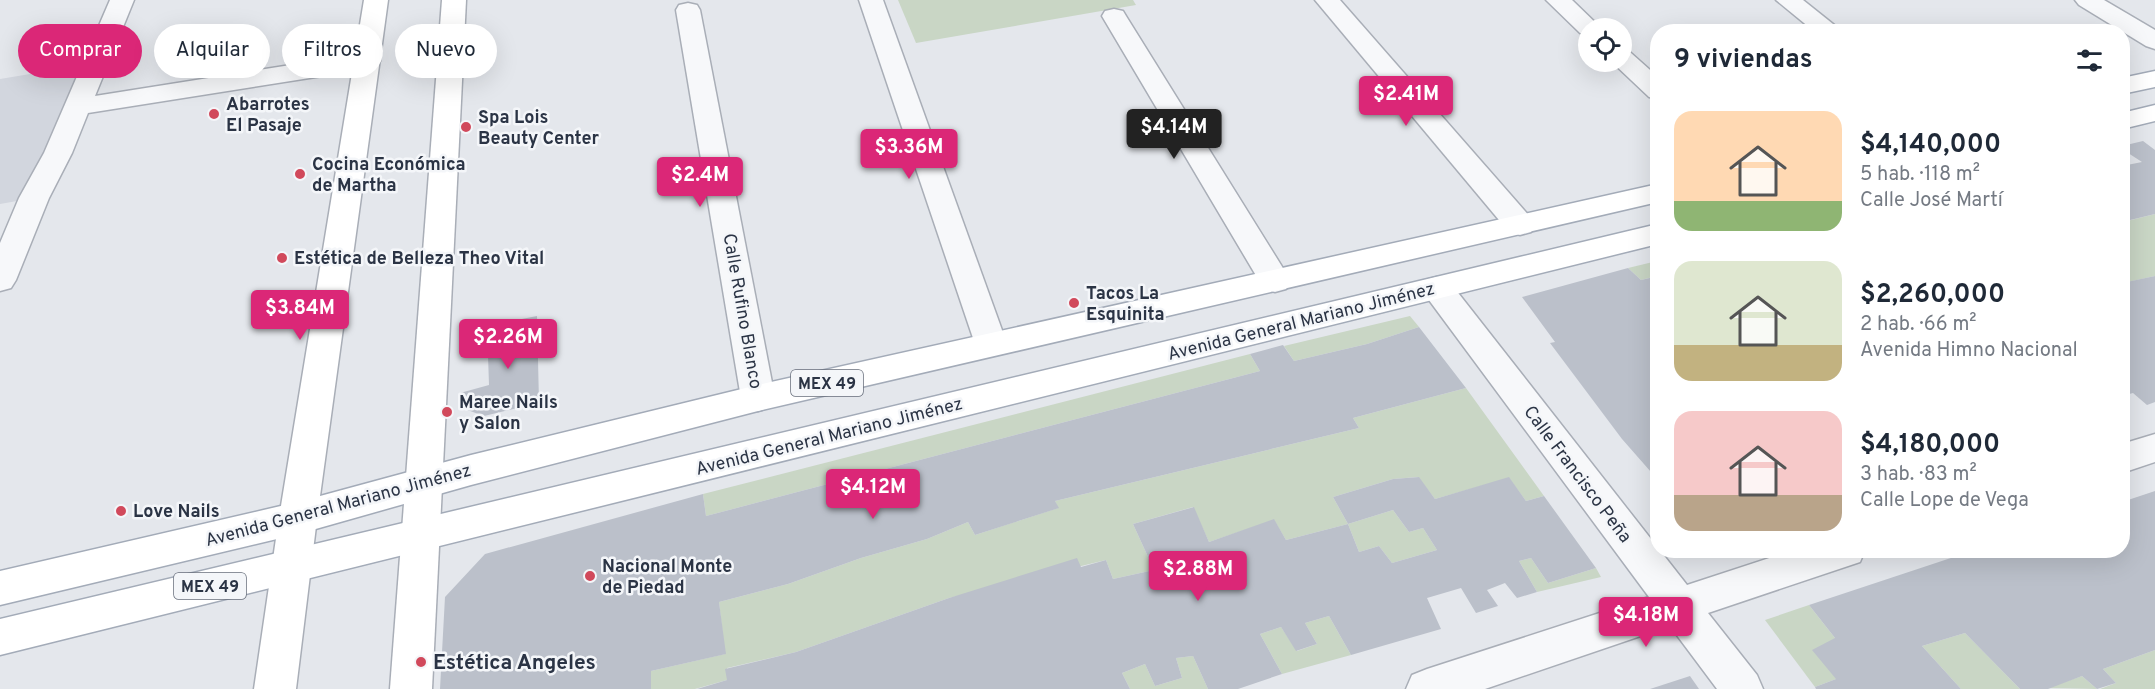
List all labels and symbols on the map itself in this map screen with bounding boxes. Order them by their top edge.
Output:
pin: $2.41M [1357,76,1455,127]
place label: Abarrotes El Pasaje [226,94,310,138]
marker: Abarrotes El Pasaje [207,107,221,121]
place label: Spa Lois Beauty Center [478,107,600,151]
pin: $4.14M [1125,109,1223,160]
marker: Spa Lois Beauty Center [459,120,473,134]
pin: $3.36M [860,129,958,180]
place label: Cocina Económica de Martha [312,154,466,198]
pin: $2.4M [658,157,742,208]
marker: Cocina Económica de Martha [293,167,307,181]
street label: Calle Rufino Blanco [717,232,767,391]
place label: Estética de Belleza Theo Vital [294,248,544,271]
marker: Estética de Belleza Theo Vital [275,251,289,265]
street label: Avenida General Mariano Jiménez [1165,278,1437,367]
place label: Tacos La Esquinita [1086,283,1165,327]
pin: $3.84M [251,290,349,341]
marker: Tacos La Esquinita [1067,296,1081,310]
pin: $2.26M [459,319,557,370]
road number: MEX 49 [791,370,863,396]
place label: Maree Nails y Salon [459,392,558,436]
street label: Avenida General Mariano Jiménez [693,393,965,482]
street label: Calle Francisco Peña [1518,402,1636,548]
marker: Maree Nails y Salon [440,405,454,419]
street label: Avenida General Mariano Jiménez [203,460,474,553]
pin: $4.12M [824,469,922,520]
place label: Love Nails [133,501,220,524]
marker: Love Nails [114,504,128,518]
pin: $2.88M [1149,551,1247,602]
place label: Nacional Monte de Piedad [602,556,732,600]
marker: Nacional Monte de Piedad [583,569,597,583]
road number: MEX 49 [174,573,246,599]
pin: $4.18M [1597,597,1695,648]
place label: Estética Angeles [433,650,596,677]
marker: Estética Angeles [414,655,428,669]

